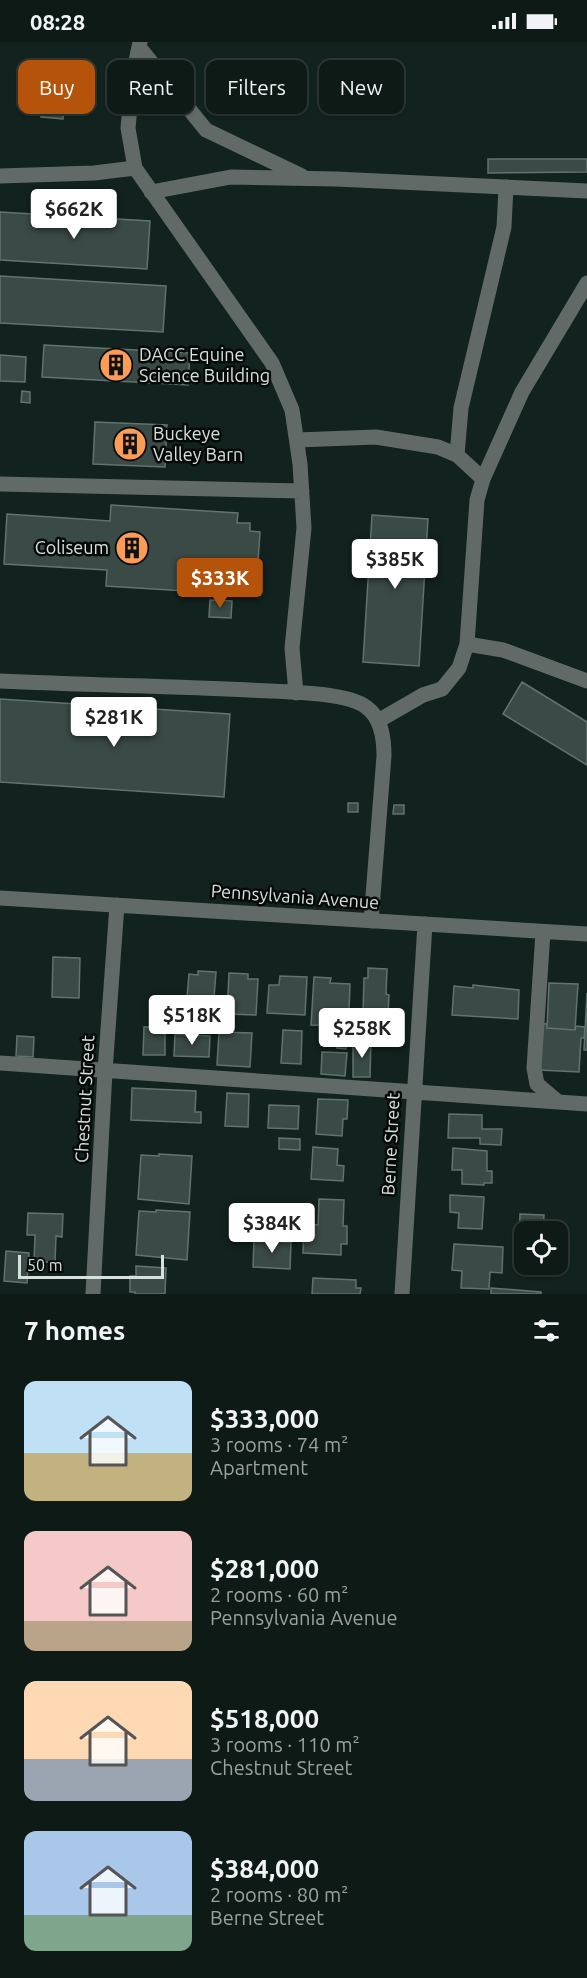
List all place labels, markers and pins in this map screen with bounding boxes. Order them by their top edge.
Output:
pin: $662K [32,189,116,240]
place label: DACC Equine Science Building [139,344,270,385]
building icon: DACC Equine Science Building [98,347,134,383]
place label: Buckeye Valley Barn [153,423,243,464]
building icon: Buckeye Valley Barn [112,426,148,462]
building icon: Coliseum [114,530,150,566]
place label: Coliseum [35,537,109,557]
pin: $385K [353,539,437,590]
pin: $333K [178,558,262,609]
pin: $281K [72,697,156,748]
pin: $518K [150,995,234,1046]
pin: $258K [320,1008,404,1059]
pin: $384K [230,1203,314,1254]

